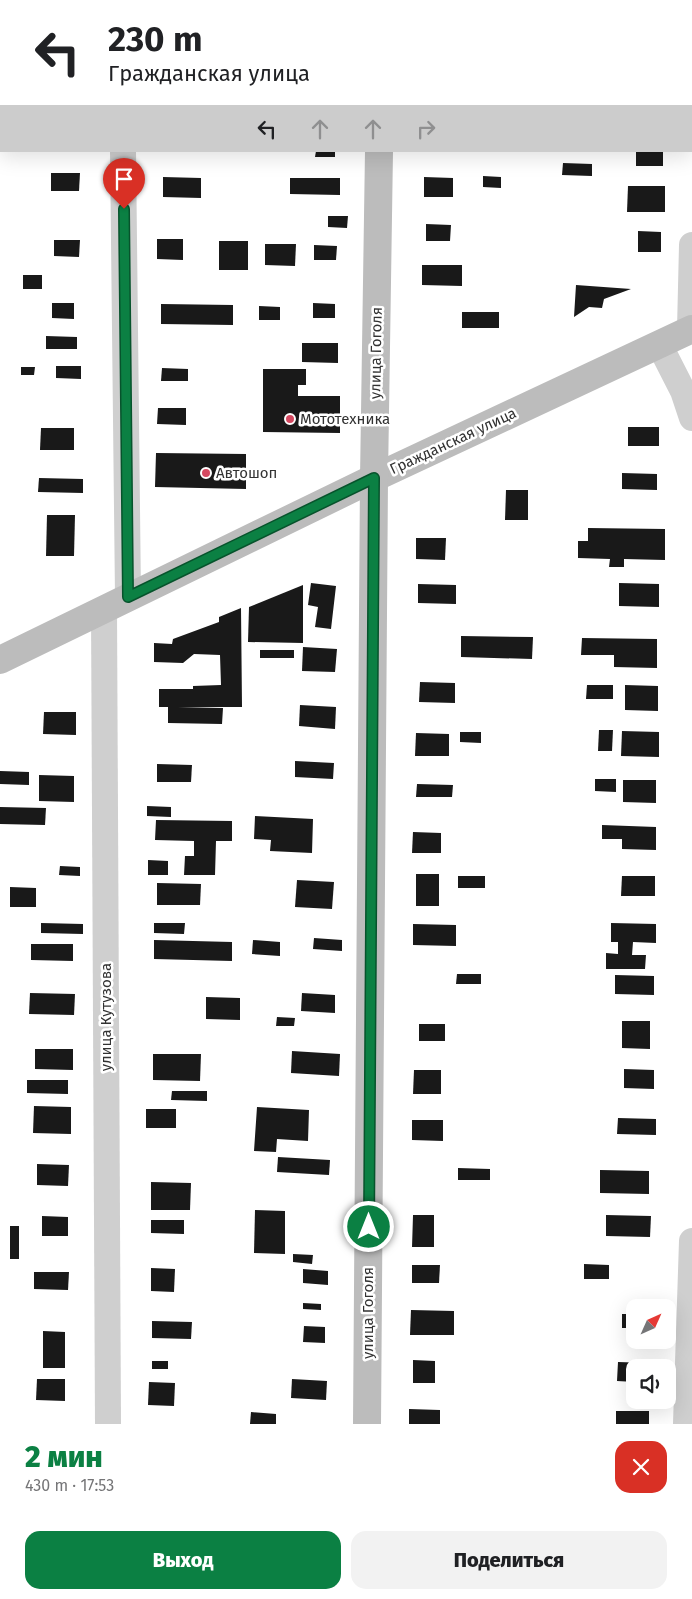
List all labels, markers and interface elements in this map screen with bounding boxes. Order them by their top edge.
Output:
text: 230 m [108,18,202,60]
icon: left [25,20,90,85]
text: Гражданская улица [108,60,310,87]
icon: left [253,115,281,143]
icon: ahead [306,115,334,143]
icon: ahead [359,115,387,143]
icon: right [412,115,440,143]
pin [103,158,145,209]
icon: arrive [110,165,138,193]
street label: улица Гоголя [366,307,386,399]
street label: Гражданская улица [387,404,519,478]
place label: Мототехника [300,410,390,428]
marker: Мототехника [284,413,296,425]
place label: Автошоп [216,464,277,482]
marker: Автошоп [200,467,212,479]
street label: улица Кутузова [97,963,115,1071]
position arrow [342,1200,394,1252]
street label: улица Гоголя [359,1267,377,1359]
north arrow [626,1299,676,1349]
map controls [626,1299,676,1409]
button: sound [626,1359,676,1409]
text: 2 мин [25,1439,103,1475]
button: close [615,1441,667,1493]
text: 430 m · 17:53 [25,1476,114,1495]
button: Выход [25,1531,341,1589]
button: Поделиться [351,1531,667,1589]

